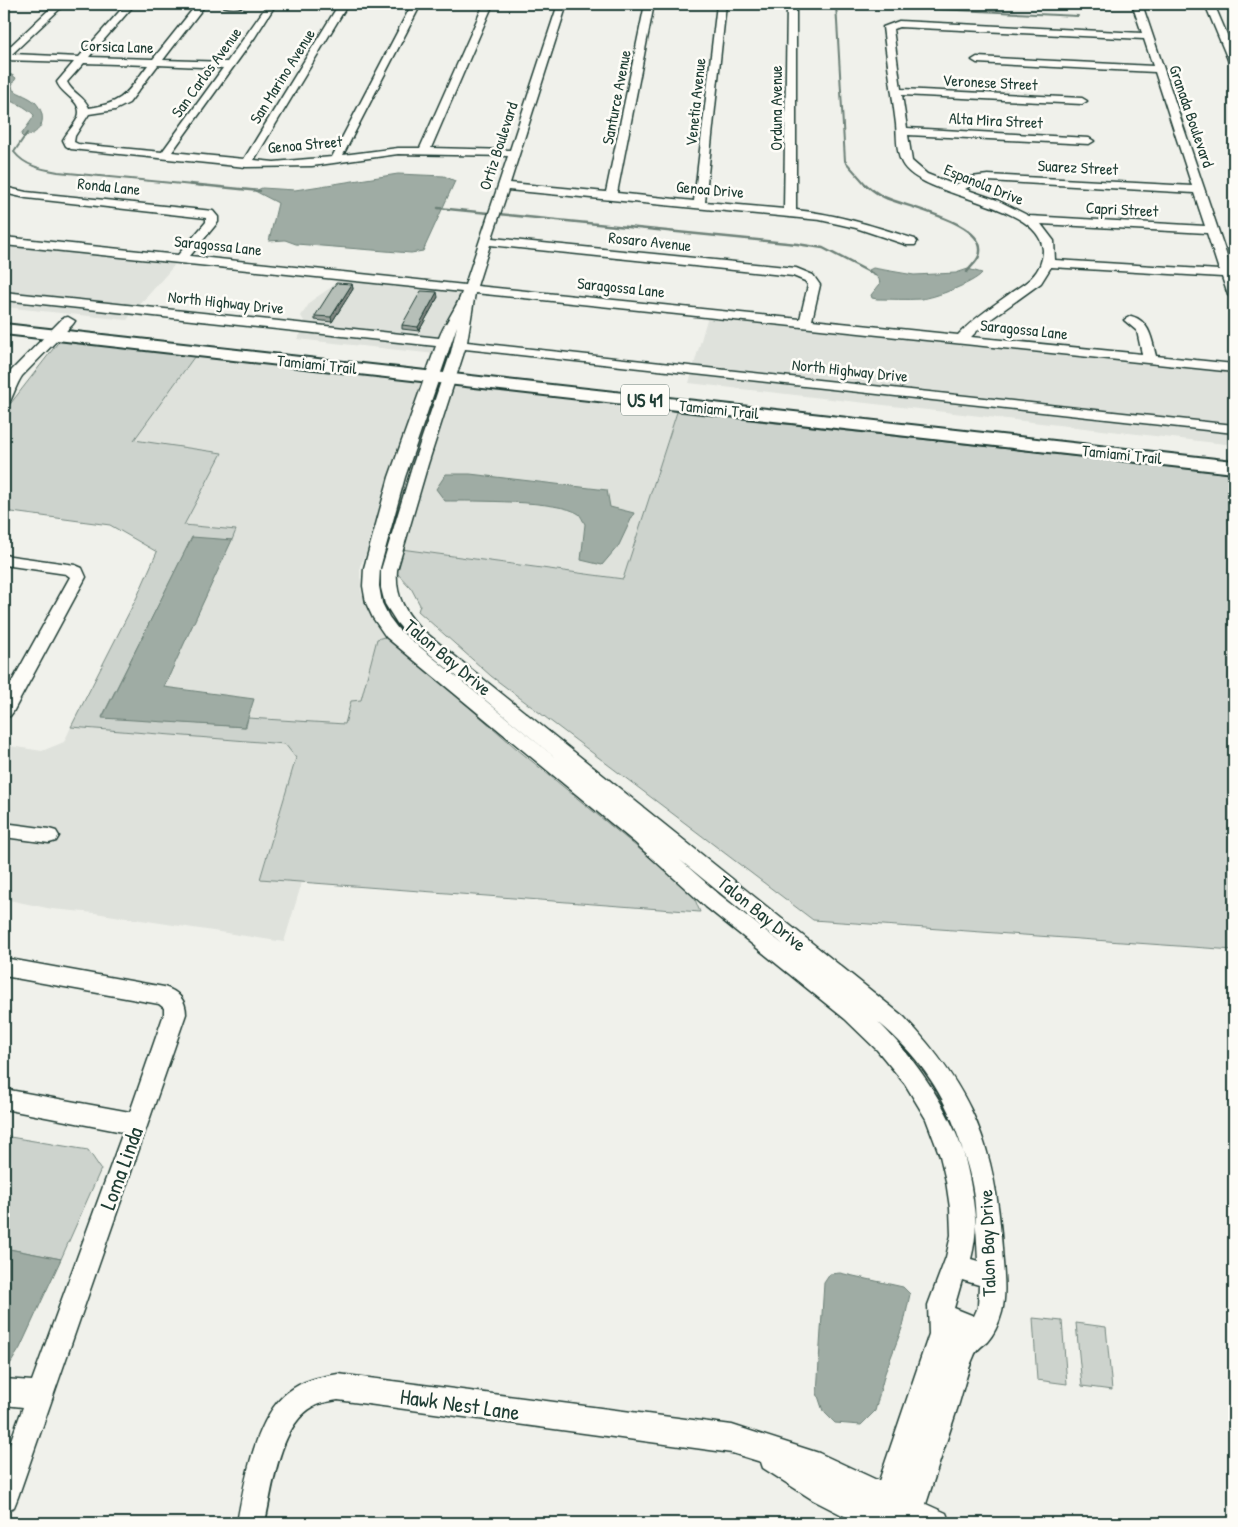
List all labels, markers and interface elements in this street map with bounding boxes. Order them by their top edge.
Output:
street label: San Carlos Avenue [166,22,247,122]
street label: San Marino Avenue [244,24,320,128]
street label: Corsica Lane [80,34,155,58]
street label: Santurce Avenue [596,47,636,146]
street label: Venetia Avenue [679,56,711,147]
street label: Granada Boulevard [1164,62,1220,170]
street label: Orduna Avenue [765,65,787,151]
street label: Veronese Street [942,69,1039,95]
street label: Ortiz Boulevard [473,99,523,193]
street label: Alta Mira Street [948,107,1044,133]
street label: Genoa Street [267,130,344,158]
street label: Suarez Street [1037,154,1119,180]
street label: Espanola Drive [941,158,1028,210]
street label: Ronda Lane [77,172,142,200]
street label: Genoa Drive [675,175,745,203]
street label: Capri Street [1085,196,1159,222]
street label: Rosaro Avenue [608,226,693,256]
street label: Saragossa Lane [173,229,263,261]
street label: Saragossa Lane [576,271,666,303]
street label: North Highway Drive [167,285,286,319]
street label: Saragossa Lane [979,313,1069,345]
street label: Tamiami Trail [276,349,359,379]
street label: North Highway Drive [791,353,910,387]
road number: US 41 [621,384,669,416]
street label: Tamiami Trail [678,394,761,424]
street label: Tamiami Trail [1081,439,1164,469]
street label: Talon Bay Drive [399,613,498,702]
street label: Talon Bay Drive [712,869,812,957]
street label: Loma Linda [92,1122,150,1214]
street label: Talon Bay Drive [972,1189,1002,1297]
street label: Hawk Nest Lane [398,1381,522,1427]

